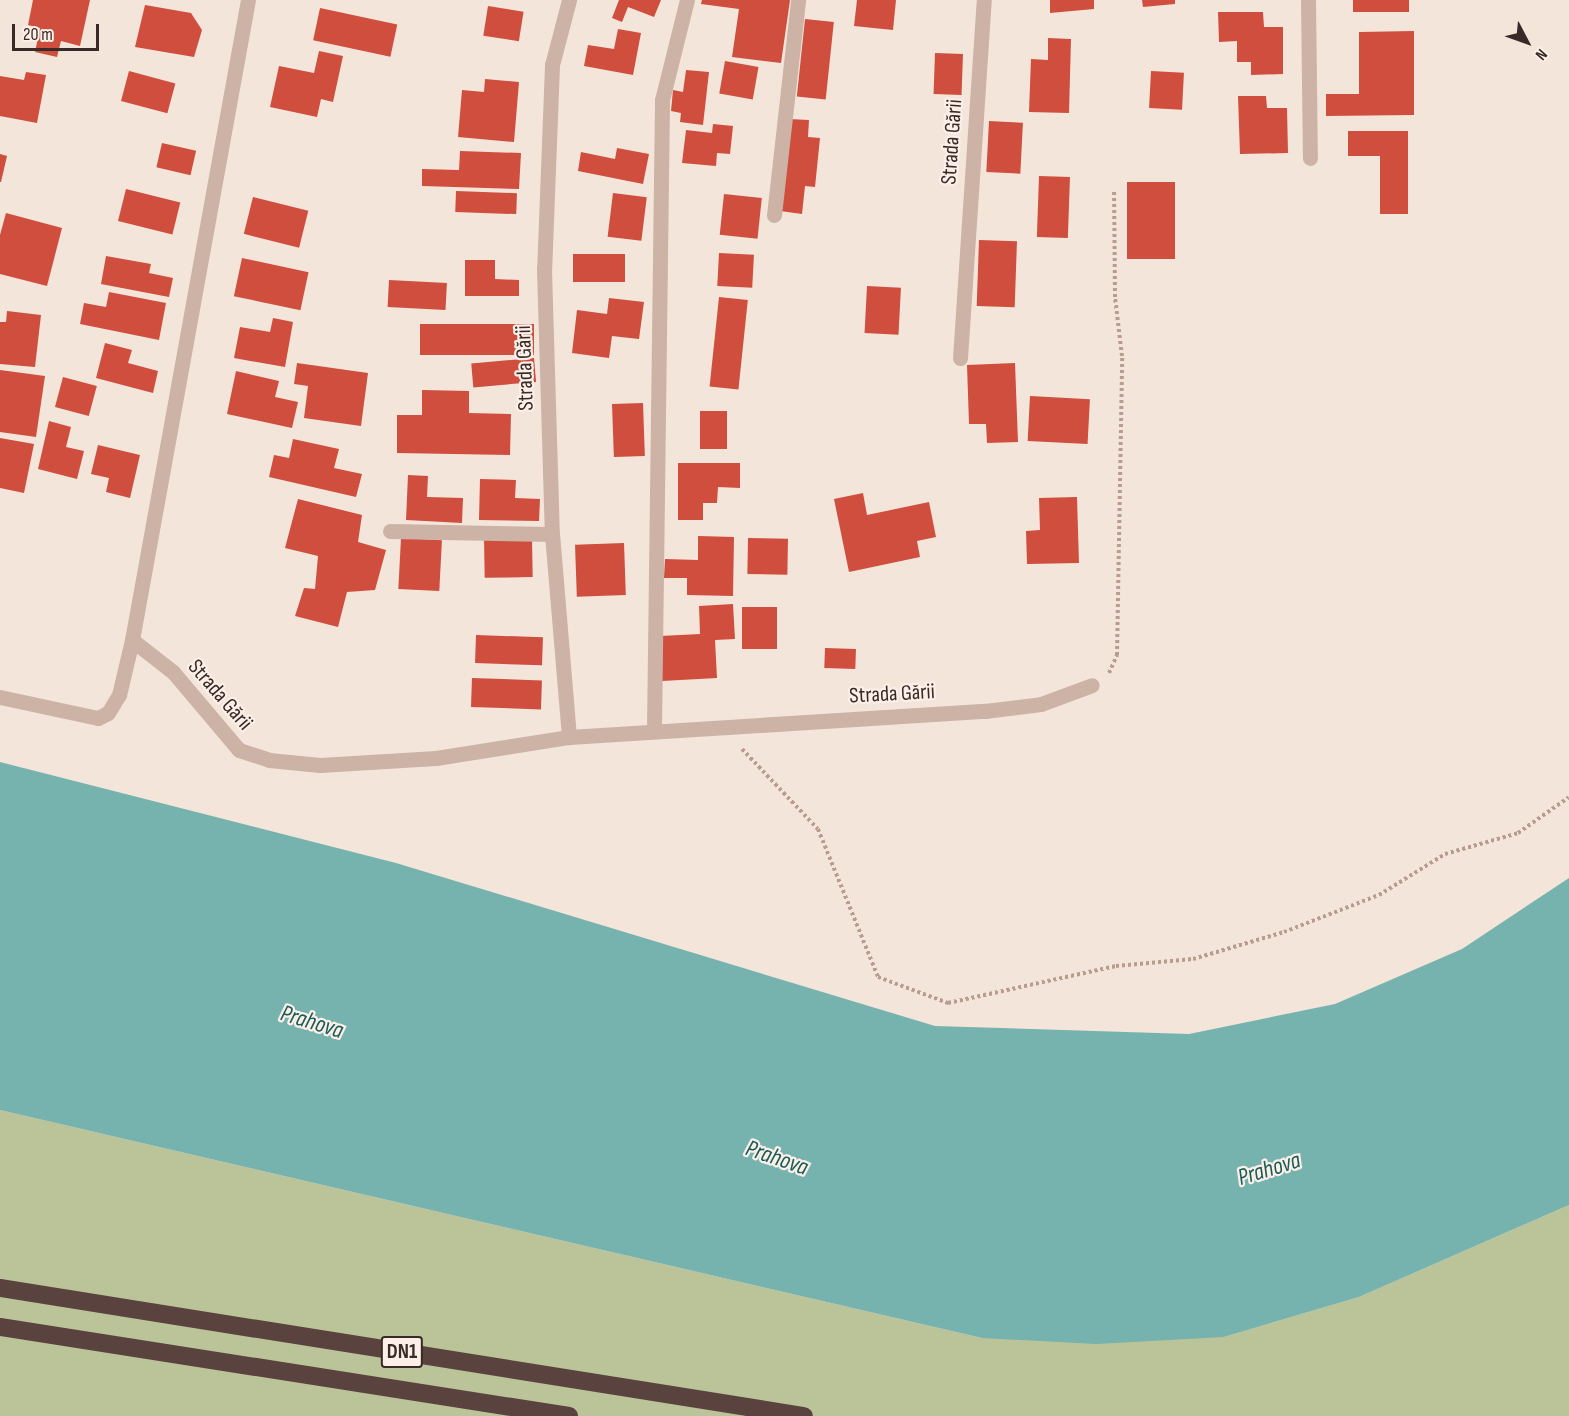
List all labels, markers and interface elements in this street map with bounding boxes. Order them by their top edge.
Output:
scale bar [15,12,102,50]
north arrow [1497,12,1557,72]
text: 20 m [23,24,53,45]
text: N [1531,45,1551,64]
street label: Strada Gării [936,98,968,186]
street label: Strada Gării [510,325,540,411]
street label: Strada Gării [182,654,258,736]
street label: Strada Gării [849,679,935,709]
water label: Prahova [277,999,347,1045]
water label: Prahova [742,1134,812,1182]
water label: Prahova [1234,1146,1304,1192]
road number: DN1 [380,1334,424,1370]

